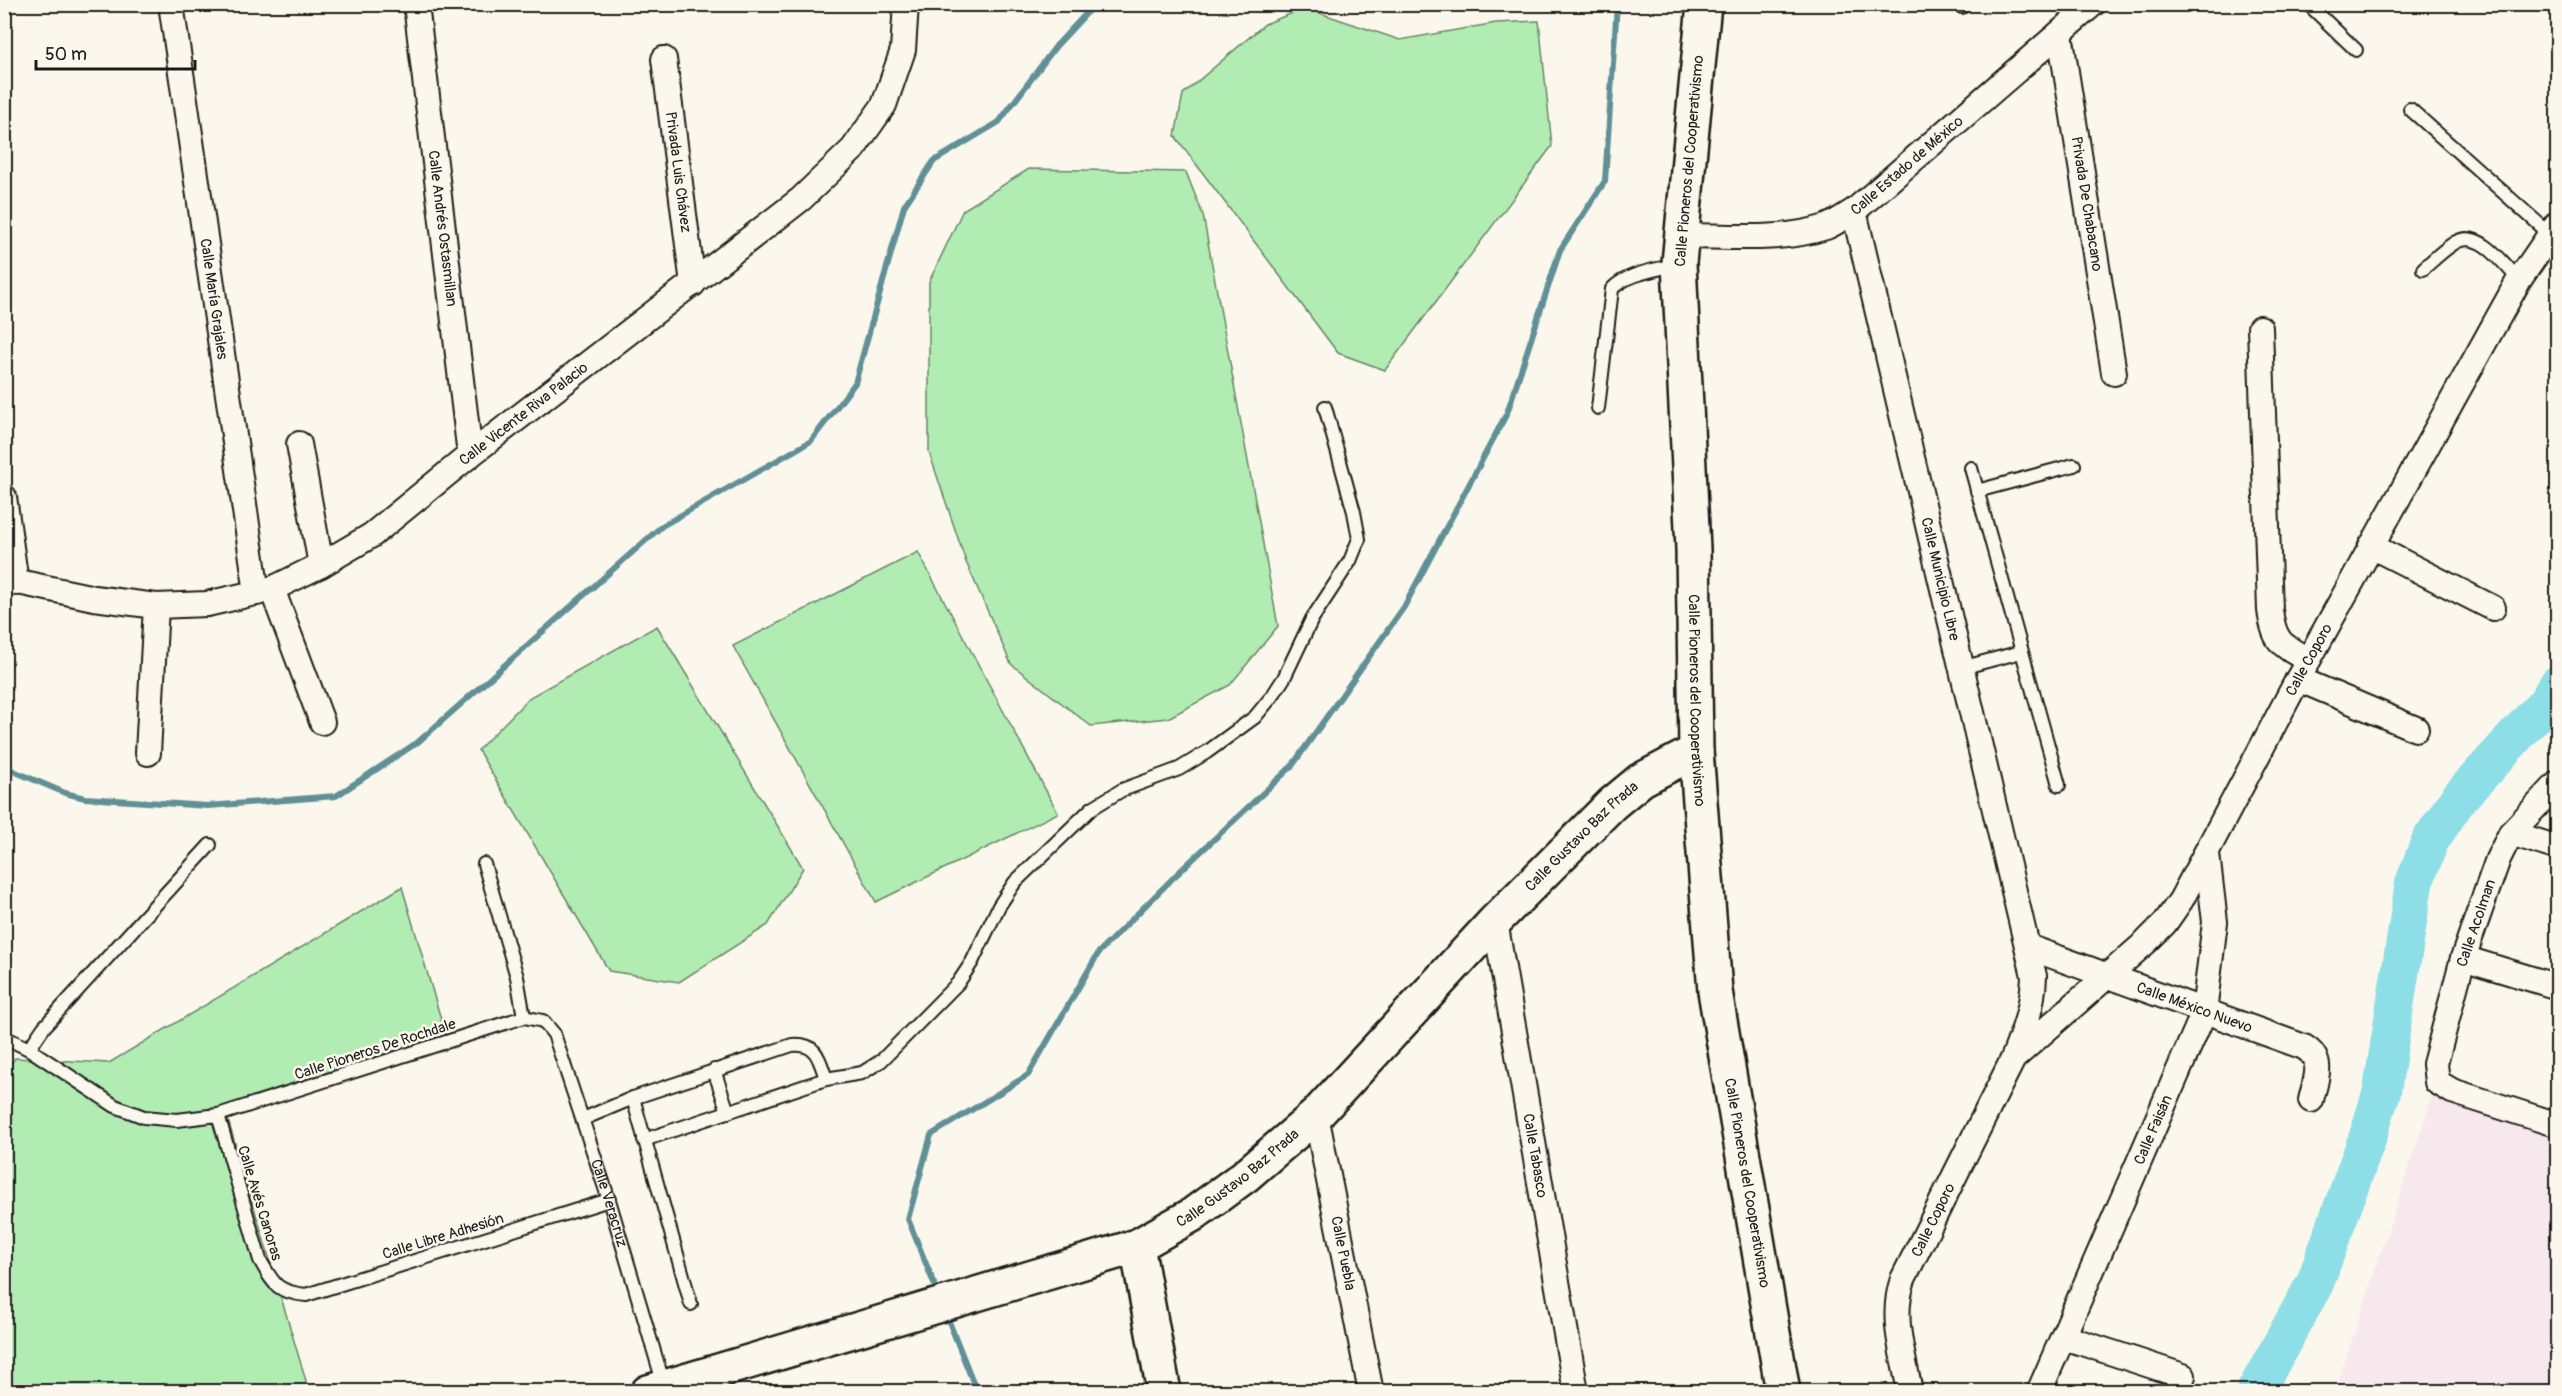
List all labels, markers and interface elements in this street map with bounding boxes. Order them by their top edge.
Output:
scale bar [36,33,195,71]
text: 50 m [45,43,87,66]
street label: Calle Pioneros del Cooperativismo [1671,55,1708,268]
street label: Privada Luis Chávez [661,110,695,234]
street label: Calle Estado de México [1847,112,1967,220]
street label: Privada De Chabacano [2066,135,2107,273]
street label: Calle Andrés Ostasmillan [424,149,461,308]
street label: Calle María Grajales [195,237,232,361]
street label: Calle Vicente Riva Palacio [455,358,592,470]
street label: Calle Municipio Libre [1916,516,1964,643]
street label: Calle Pioneros del Cooperativismo [1684,594,1709,807]
street label: Calle Coporo [2282,620,2337,699]
street label: Calle Gustavo Baz Prada [1521,777,1642,896]
street label: Calle Acolman [2453,877,2500,969]
street label: Calle México Nuevo [2134,978,2255,1037]
street label: Calle Pioneros De Rochdale [292,1014,459,1085]
street label: Calle Pioneros del Cooperativismo [1720,1077,1774,1289]
street label: Calle Faisán [2130,1092,2177,1168]
street label: Calle Tabasco [1518,1112,1551,1199]
street label: Calle Gustavo Baz Prada [1173,1125,1303,1232]
street label: Calle Avés Canoras [233,1143,286,1263]
street label: Calle Veracruz [586,1157,632,1250]
street label: Calle Coporo [1907,1180,1959,1260]
street label: Calle Libre Adhesión [380,1209,506,1264]
street label: Calle Puebla [1326,1215,1360,1292]

